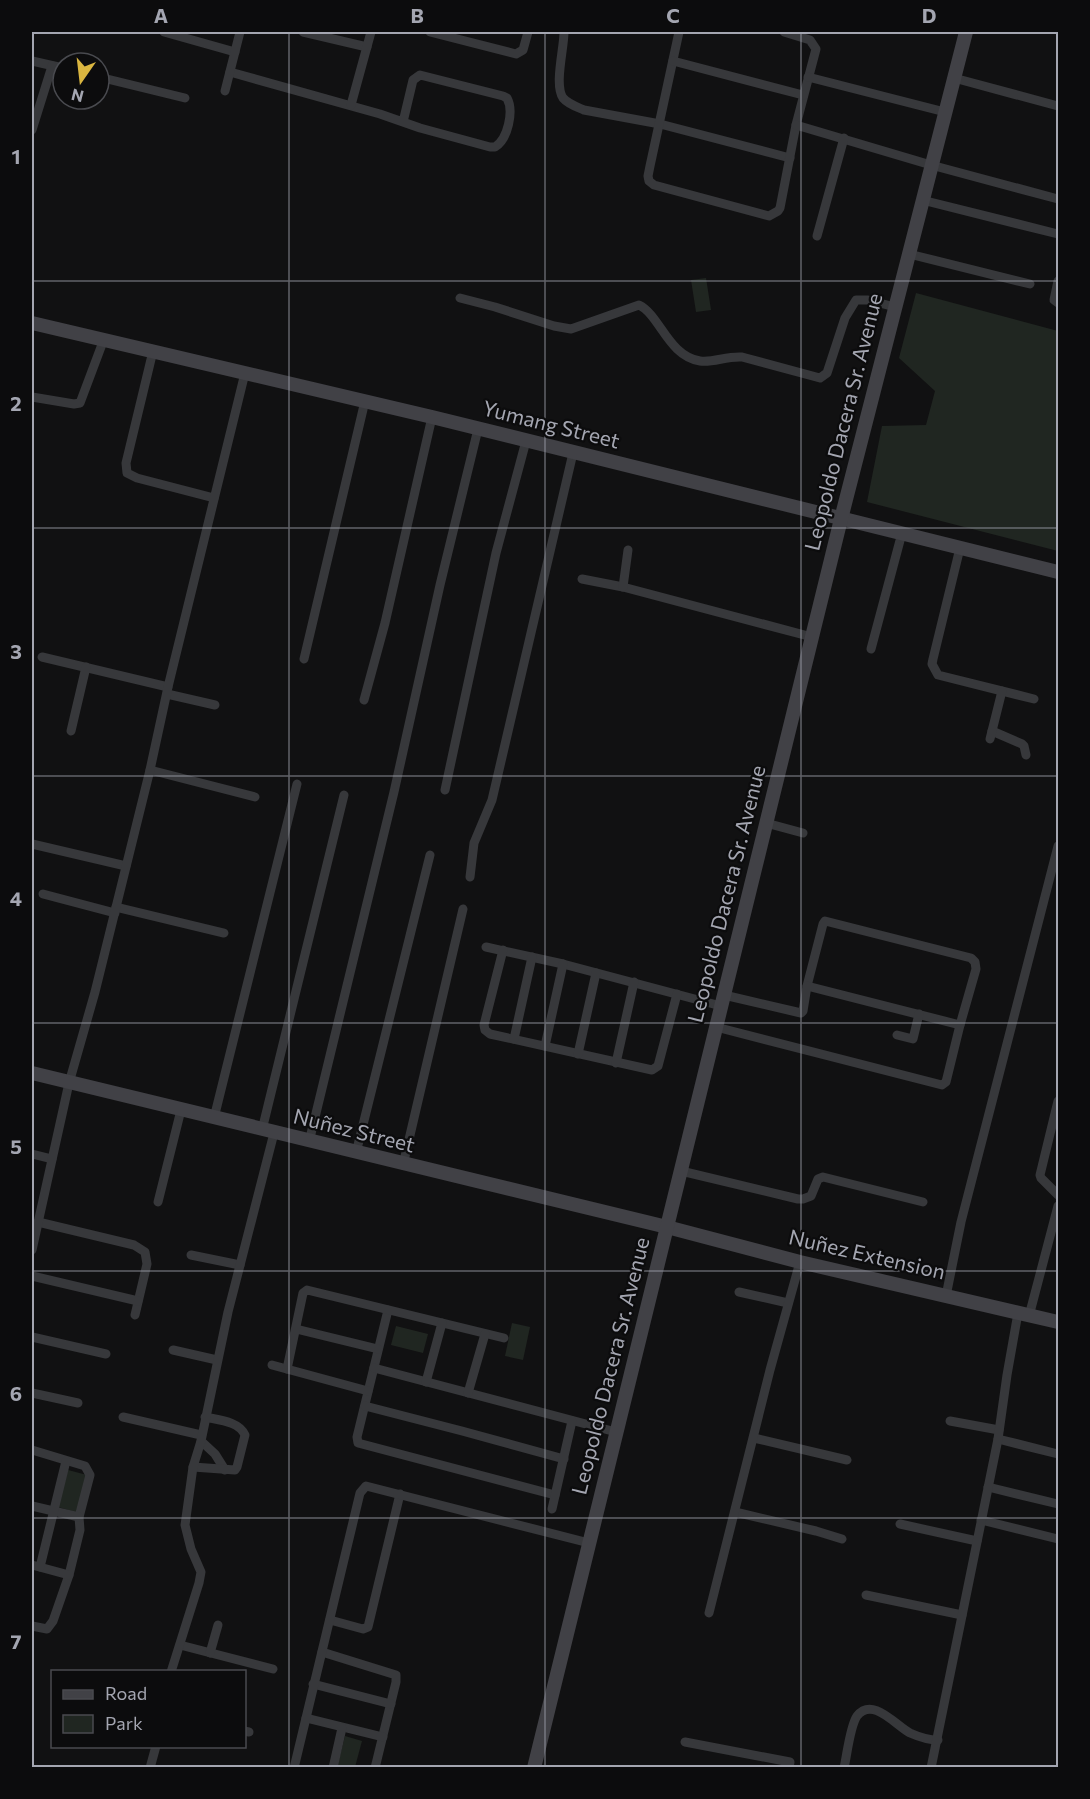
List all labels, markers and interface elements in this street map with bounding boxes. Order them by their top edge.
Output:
text: A [154,3,168,27]
text: B [410,3,424,27]
text: C [666,3,680,27]
text: D [922,3,936,27]
north arrow [51,51,111,111]
text: N [69,85,85,107]
text: 1 [11,144,21,168]
street label: Leopoldo Dacera Sr. Avenue [798,290,887,553]
text: 2 [10,391,22,415]
street label: Yumang Street [480,394,622,453]
text: 3 [10,639,22,663]
street label: Leopoldo Dacera Sr. Avenue [681,762,770,1025]
text: 4 [10,886,22,910]
street label: Nuñez Street [291,1102,418,1157]
text: 5 [10,1134,22,1158]
street label: Nuñez Extension [787,1223,948,1284]
street label: Leopoldo Dacera Sr. Avenue [565,1234,654,1497]
text: 6 [10,1381,22,1405]
text: 7 [11,1629,22,1653]
legend [51,1670,246,1748]
text: Road [105,1682,147,1704]
text: Park [105,1712,143,1734]

